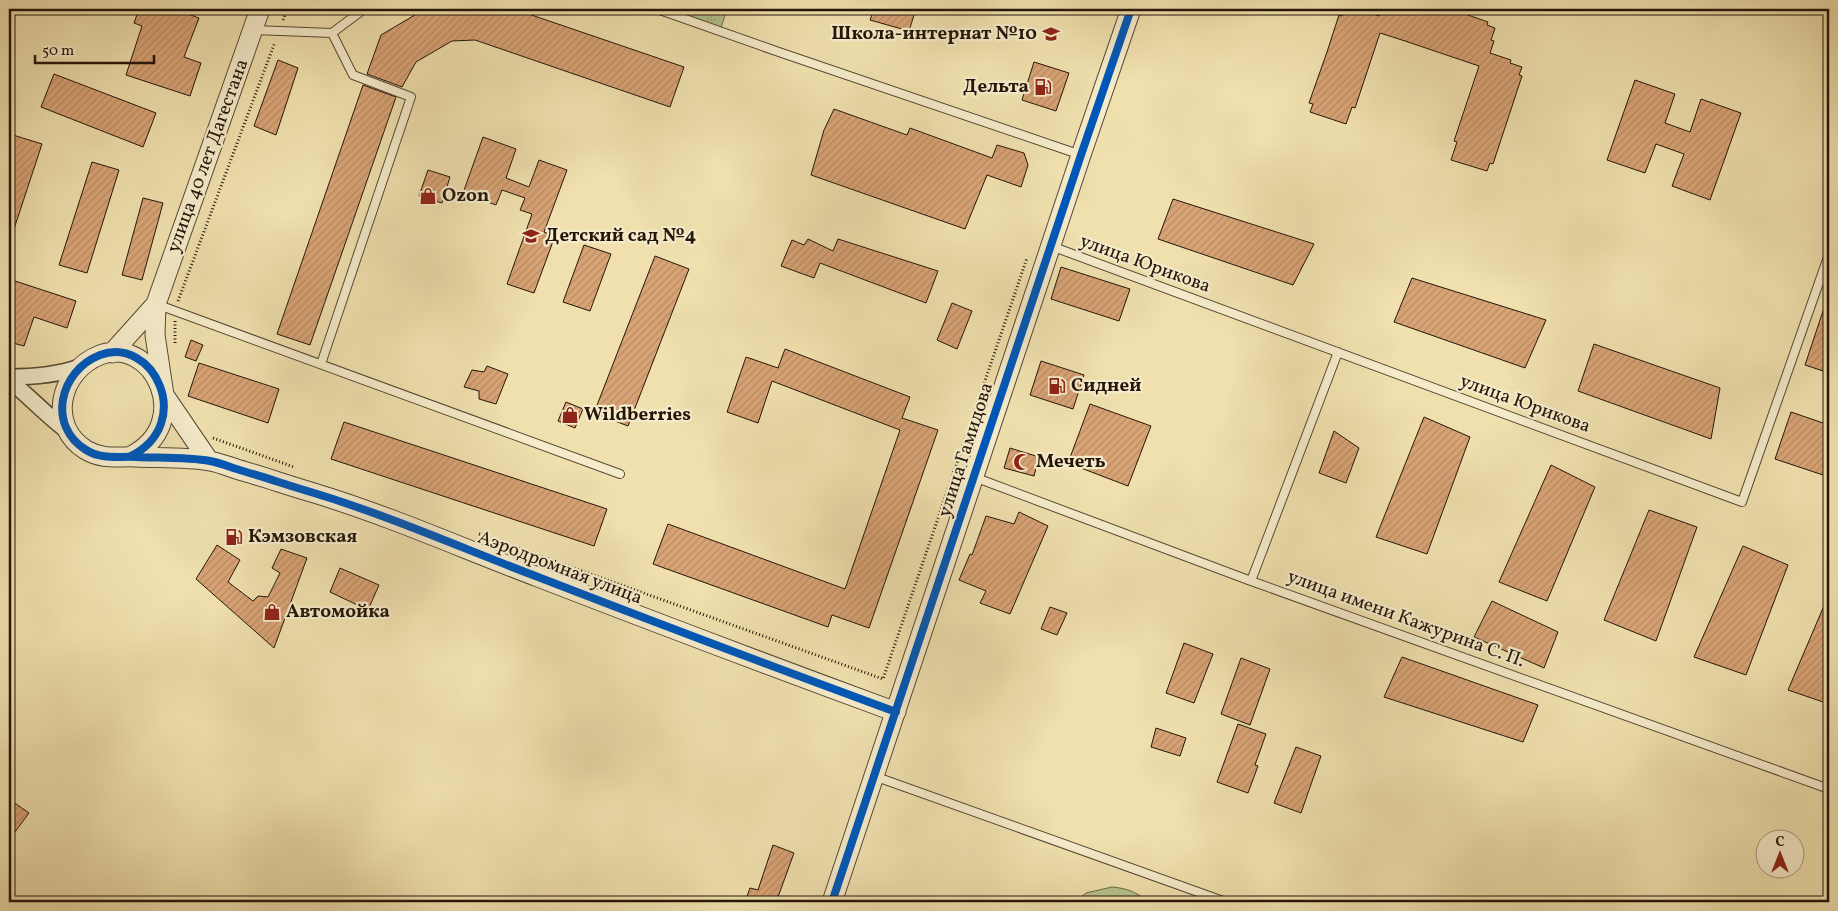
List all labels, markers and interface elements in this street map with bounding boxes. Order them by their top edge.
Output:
place label: Школа-интернат №10 [831,21,1037,47]
school or university icon: Школа-интернат №10 [1041,24,1061,44]
scale bar [35,32,154,64]
text: 50 m [42,41,74,62]
street label: улица 40 лет Дагестана [161,55,255,257]
place label: Дельта [963,74,1029,100]
fuel station icon: Дельта [1033,77,1053,97]
place label: Ozon [442,183,489,209]
shop icon: Ozon [418,186,438,206]
place label: Детский сад №4 [545,223,696,249]
school or university icon: Детский сад №4 [521,226,541,246]
street label: улица Юрикова [1076,228,1214,300]
street label: улица Юрикова [1456,368,1594,440]
place label: Сидней [1071,373,1141,399]
fuel station icon: Сидней [1047,376,1067,396]
street label: улица Гамидова [932,379,1000,521]
place label: Wildberries [584,402,691,428]
shop icon: Wildberries [560,405,580,425]
place label: Мечеть [1036,449,1106,475]
mosque icon: Мечеть [1012,452,1032,472]
place label: Кэмзовская [248,524,358,550]
street label: Аэродромная улица [474,525,646,611]
fuel station icon: Кэмзовская [224,527,244,547]
street label: улица имени Кажурина С. П. [1284,564,1528,674]
place label: Автомойка [286,599,390,625]
shop icon: Автомойка [262,602,282,622]
north arrow [1756,828,1806,878]
text: С [1775,833,1785,852]

